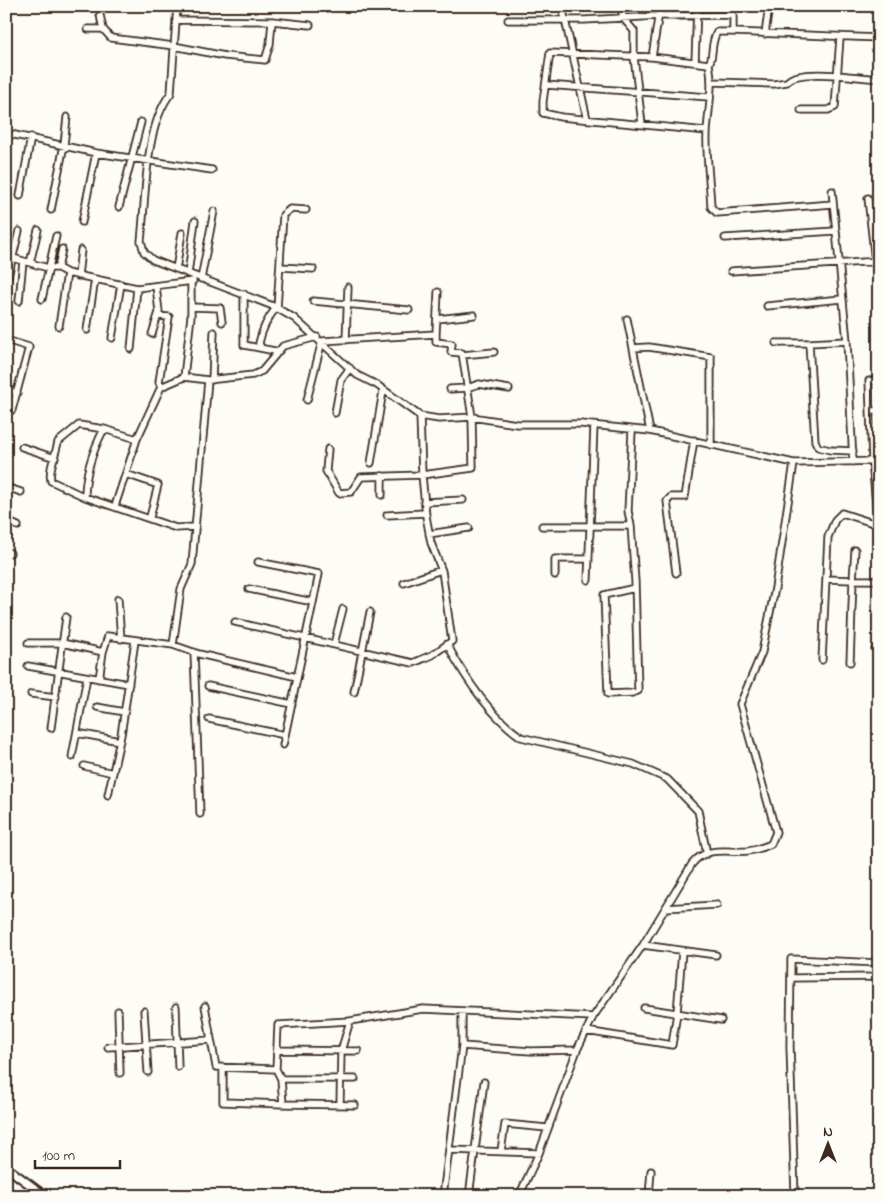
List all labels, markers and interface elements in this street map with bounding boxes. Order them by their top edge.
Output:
north arrow [802,1120,852,1170]
text: N [823,1122,833,1143]
scale bar [35,1137,120,1169]
text: 100 m [42,1145,75,1167]

